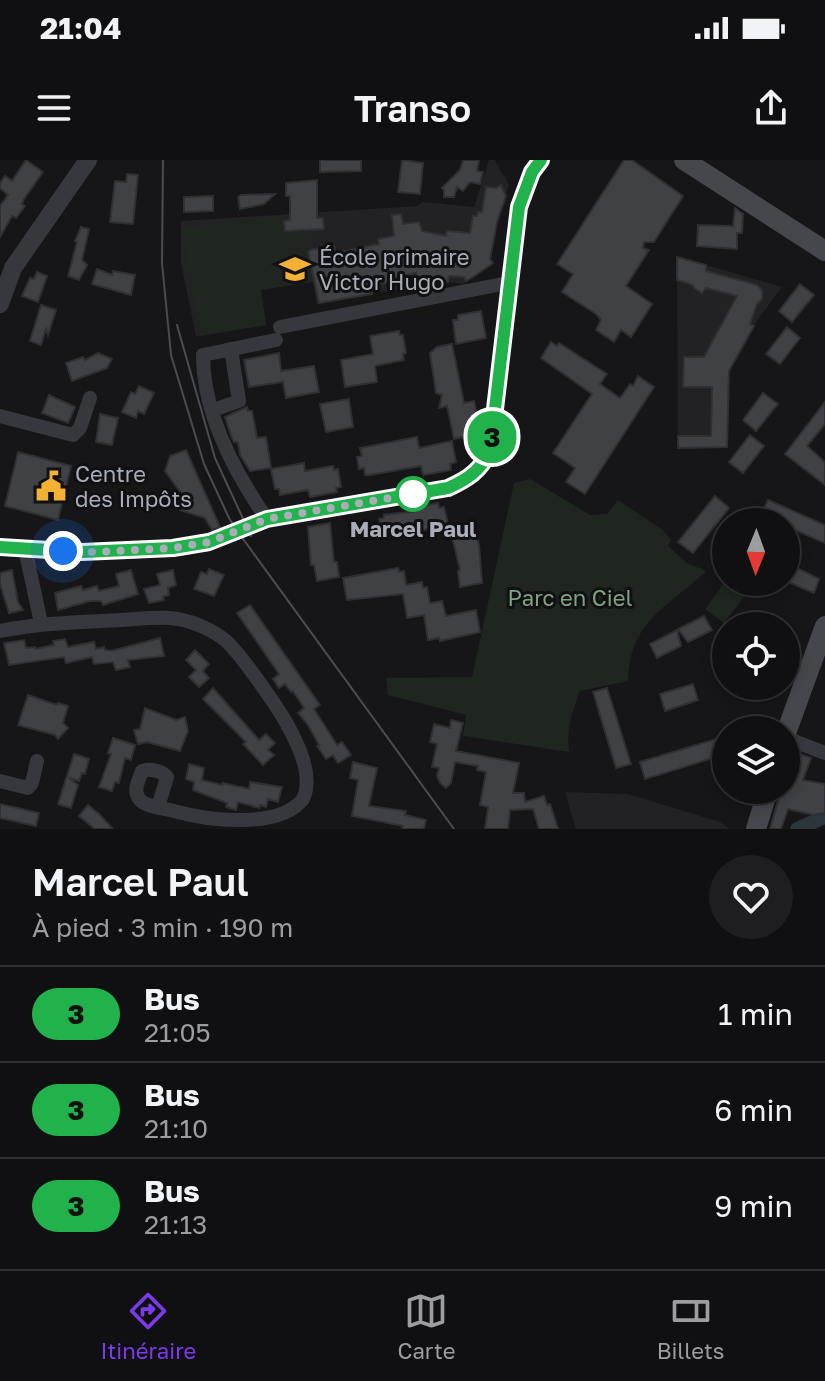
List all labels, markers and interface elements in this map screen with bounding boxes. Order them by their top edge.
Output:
text: 21:04 [40,10,122,46]
icon: menu [32,86,76,130]
icon: share [749,86,793,130]
text: Transo [354,87,471,130]
place label: École primaire Victor Hugo [319,243,469,295]
school or university icon: École primaire Victor Hugo [278,252,312,286]
line badge: 3 [466,411,518,463]
text: 3 [483,420,501,453]
place label: Centre des Impôts [75,460,192,512]
public building icon: Centre des Impôts [34,469,68,503]
marker: Marcel Paul [396,477,430,511]
north arrow [712,508,800,596]
map controls [712,508,800,804]
place label: Marcel Paul [350,515,476,542]
your location [43,531,83,571]
park label: Parc en Ciel [508,584,632,611]
button: locate [712,612,800,700]
button: layers [712,716,800,804]
button: heart [709,855,793,939]
text: Marcel Paul [32,859,249,904]
text: À pied · 3 min · 190 m [32,912,293,943]
text: Bus [144,981,200,1017]
text: 1 min [718,996,793,1032]
text: 3 [67,997,85,1030]
text: 21:05 [144,1017,211,1048]
text: Bus [144,1077,200,1113]
text: 6 min [714,1092,793,1128]
text: 3 [67,1093,85,1126]
text: 21:10 [144,1113,208,1144]
text: Bus [144,1173,200,1209]
text: 9 min [714,1188,793,1224]
text: 3 [67,1189,85,1222]
text: 21:13 [144,1209,207,1240]
tab: Itinéraire [101,1289,196,1364]
tab: Carte [397,1289,455,1364]
tab: Billets [657,1289,724,1364]

